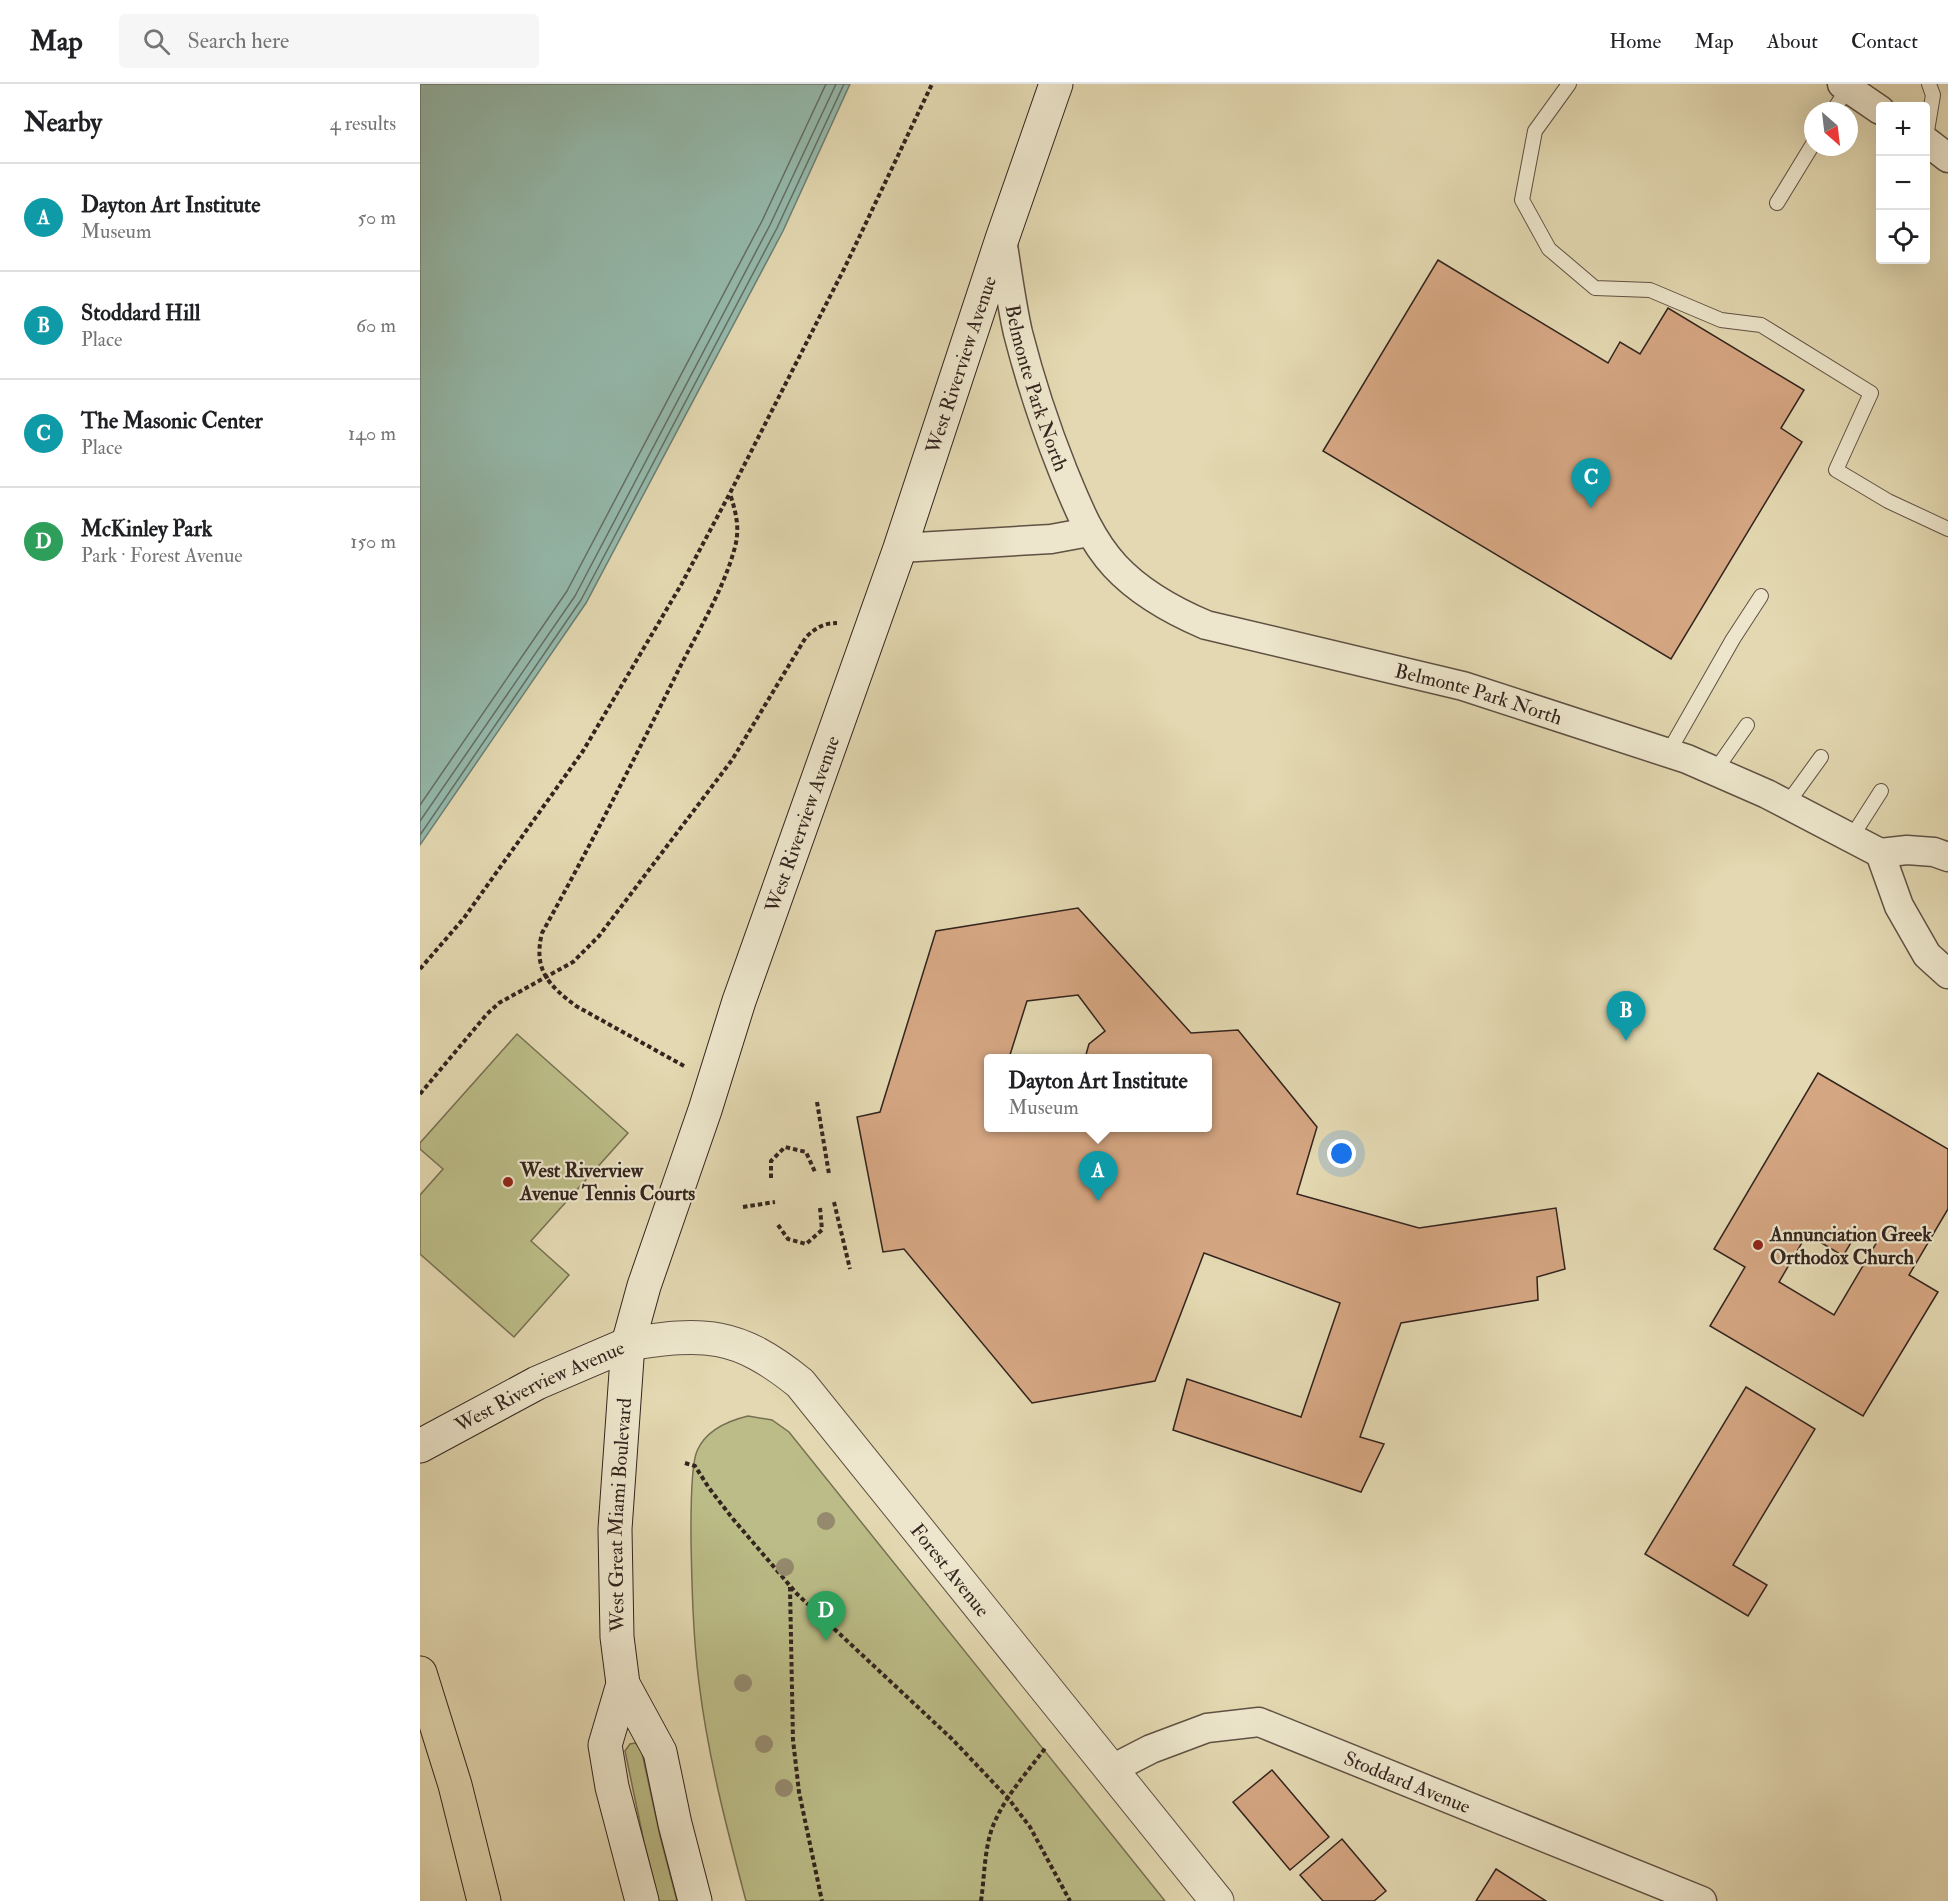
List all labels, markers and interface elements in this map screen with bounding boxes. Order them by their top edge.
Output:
search box [119,14,539,68]
text: Map [30,24,83,59]
icon: search [140,25,173,58]
text: Search here [188,27,289,55]
text: Home [1609,28,1661,55]
text: Map [1694,28,1734,55]
text: About [1767,28,1818,55]
text: Contact [1851,28,1918,55]
north arrow [1804,102,1858,156]
map controls [1876,102,1930,264]
button: + [1876,102,1930,156]
text: Nearby [24,107,102,139]
text: 4 results [330,111,396,136]
button: − [1876,156,1930,210]
text: Dayton Art Institute [81,191,260,219]
text: A [37,205,50,230]
text: 50 m [357,205,396,230]
button: locate [1876,210,1930,264]
text: Museum [81,219,151,244]
street label: West Riverview Avenue [920,273,1002,457]
text: Stoddard Hill [81,299,200,327]
street label: Belmonte Park North [1000,302,1074,475]
text: B [37,313,50,338]
text: 60 m [356,313,396,338]
text: Place [81,327,122,352]
text: The Masonic Center [81,407,263,435]
text: C [36,421,51,446]
text: 140 m [348,421,396,446]
text: Place [81,435,122,460]
pin: C [1572,458,1610,508]
text: McKinley Park [81,515,212,543]
text: D [35,529,52,554]
text: 150 m [350,529,396,554]
text: Park · Forest Avenue [81,543,243,568]
street label: Belmonte Park North [1392,658,1566,731]
street label: West Riverview Avenue [759,733,845,916]
pin: B [1606,992,1646,1041]
popup [984,1054,1212,1132]
text: Dayton Art Institute [1008,1067,1188,1095]
text: Museum [1008,1095,1079,1120]
your location [1327,1139,1356,1168]
pin: A [1078,1152,1118,1201]
place label: West Riverview Avenue Tennis Courts [519,1158,695,1206]
marker: West Riverview Avenue Tennis Courts [501,1175,515,1189]
place label: Annunciation Greek Orthodox Church [1769,1222,1932,1270]
marker: Annunciation Greek Orthodox Church [1751,1238,1765,1252]
street label: West Riverview Avenue [450,1335,628,1438]
street label: West Great Miami Boulevard [603,1397,637,1633]
street label: Forest Avenue [905,1518,995,1622]
pin: D [806,1592,846,1641]
street label: Stoddard Avenue [1340,1746,1474,1819]

